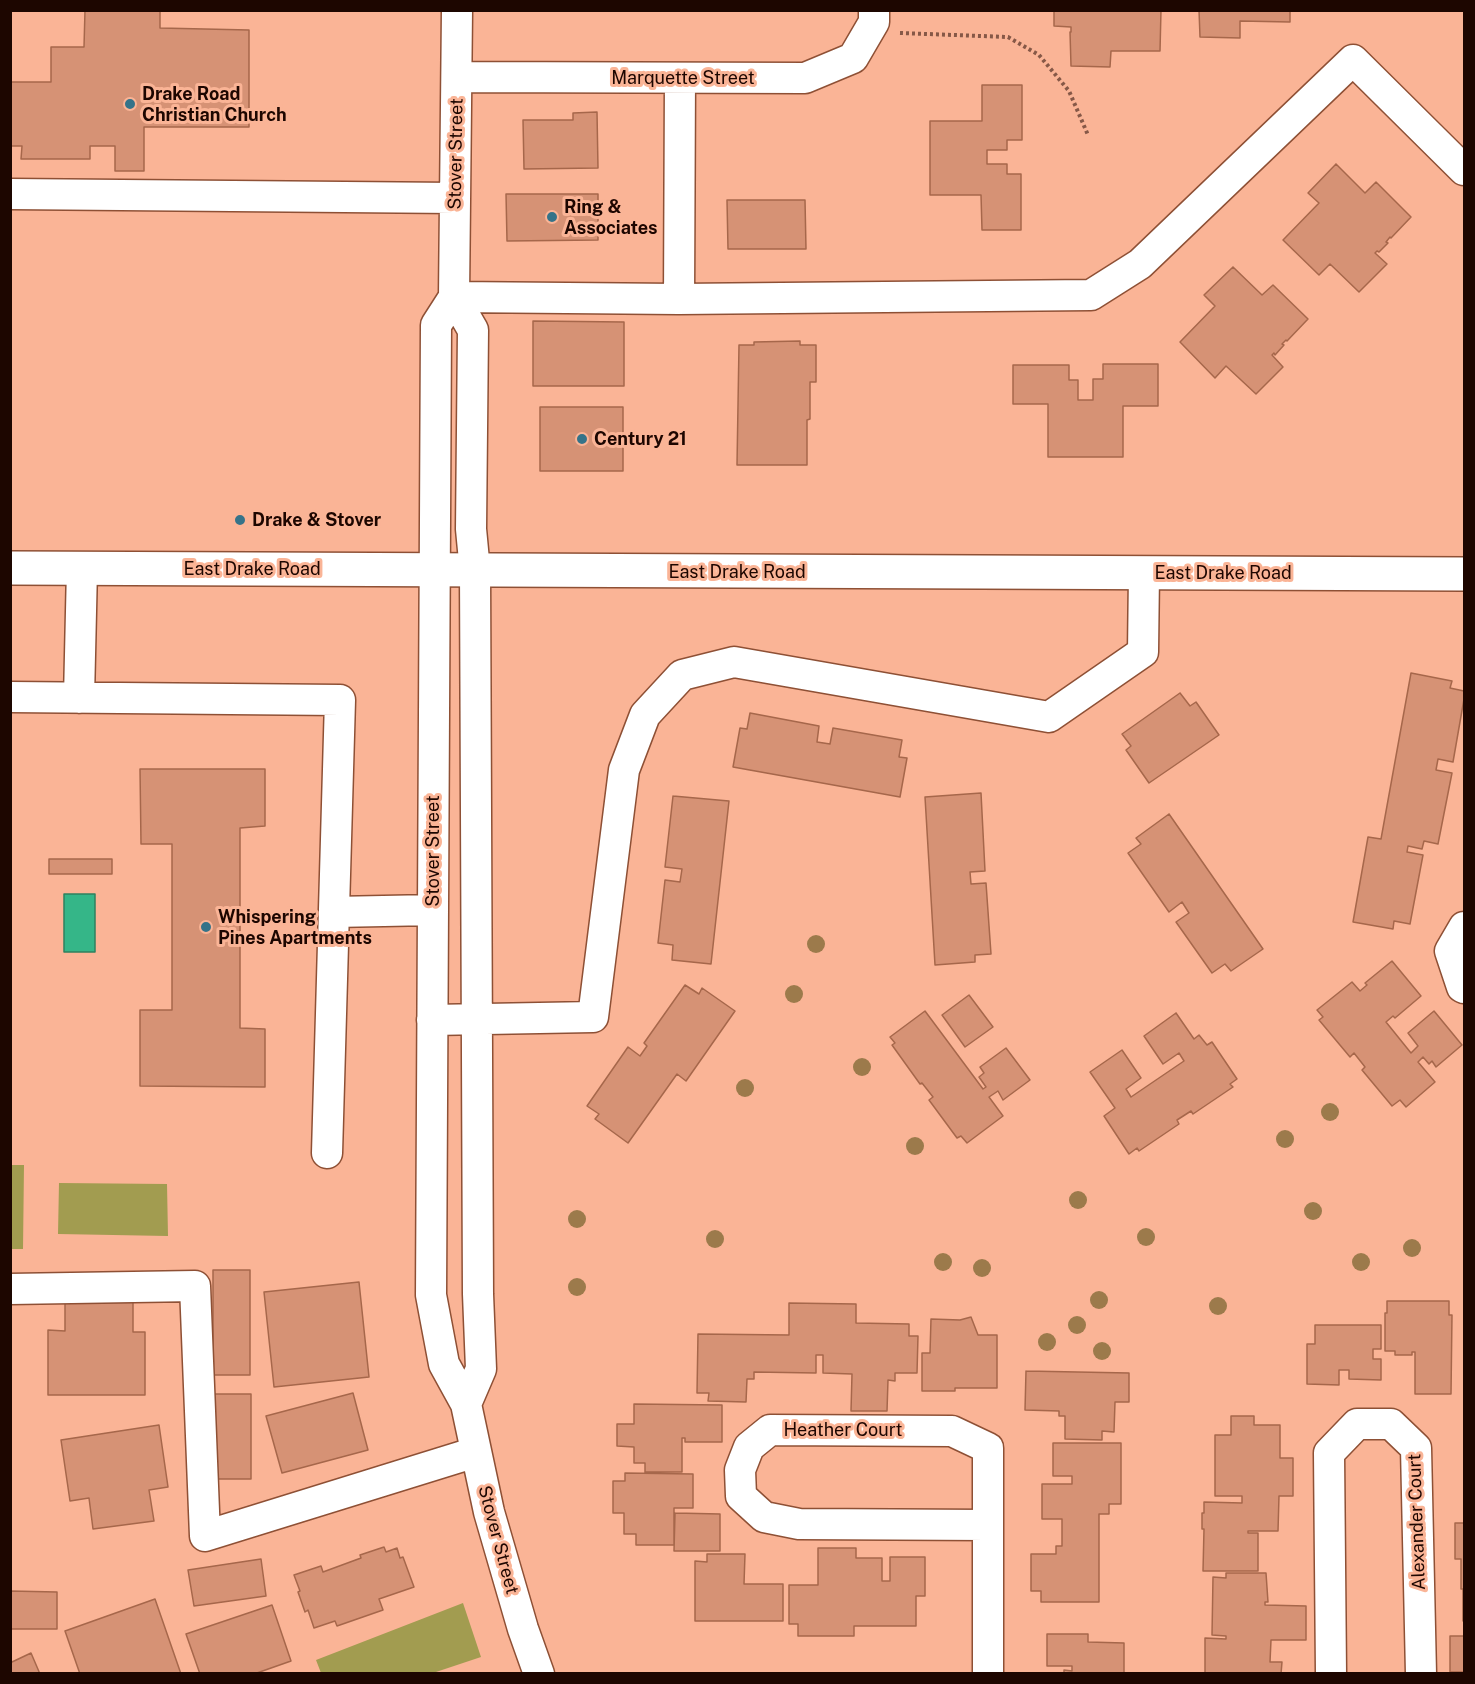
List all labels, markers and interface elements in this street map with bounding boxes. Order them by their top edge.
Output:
street label: Marquette Street [611,67,755,89]
place label: Drake Road Christian Church [142,83,287,125]
marker: Drake Road Christian Church [123,97,137,111]
street label: Stover Street [444,98,468,210]
place label: Ring & Associates [564,196,658,238]
marker: Ring & Associates [545,210,559,224]
place label: Century 21 [594,428,687,450]
marker: Century 21 [575,432,589,446]
place label: Drake & Stover [252,509,381,531]
marker: Drake & Stover [233,513,247,527]
street label: East Drake Road [183,558,321,580]
street label: East Drake Road [668,561,806,583]
street label: East Drake Road [1154,562,1292,584]
street label: Stover Street [422,795,444,907]
place label: Whispering Pines Apartments [218,906,372,948]
marker: Whispering Pines Apartments [199,920,213,934]
street label: Heather Court [783,1419,903,1441]
street label: Alexander Court [1404,1453,1430,1591]
street label: Stover Street [473,1483,523,1597]

